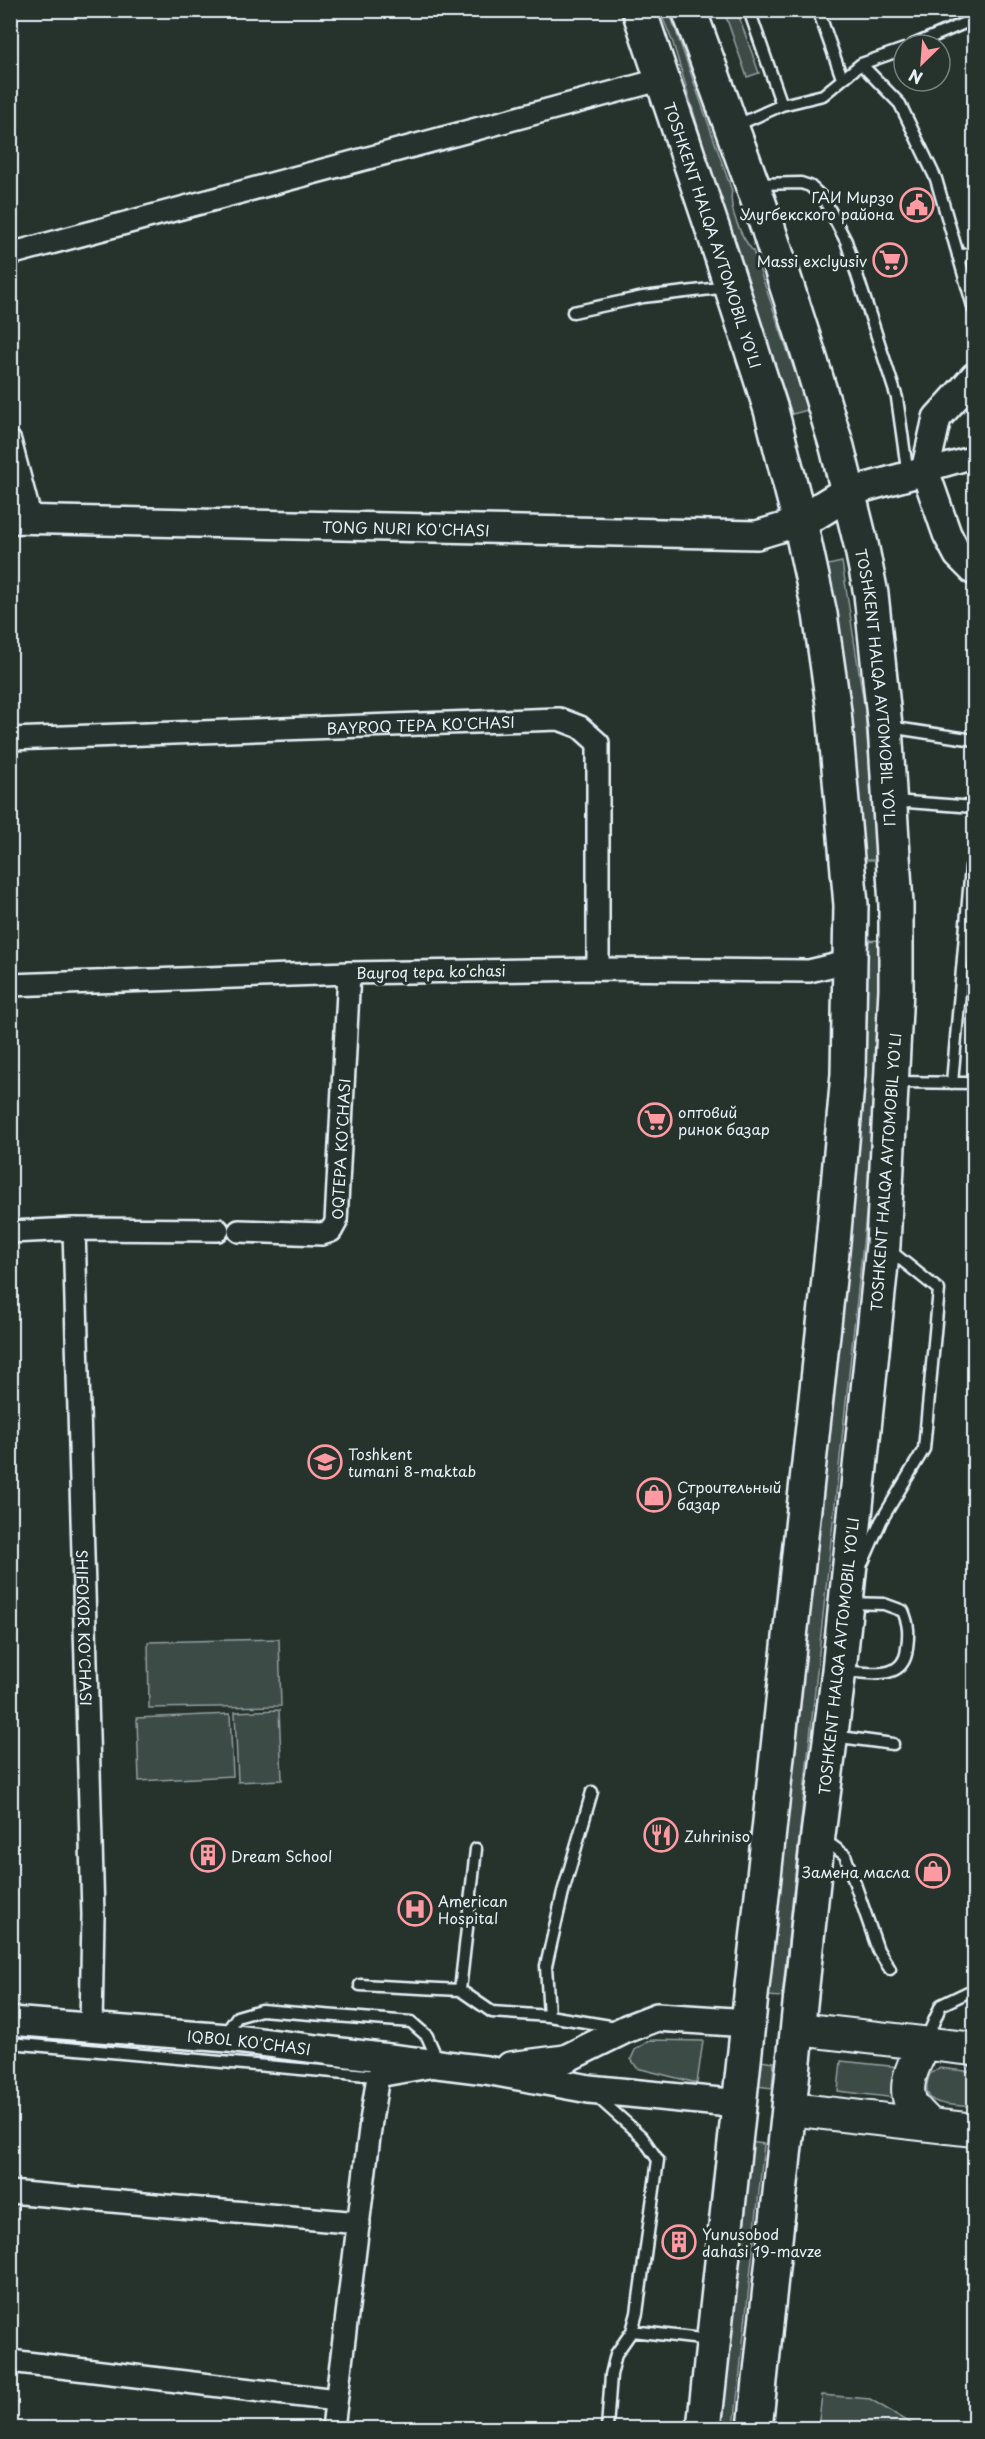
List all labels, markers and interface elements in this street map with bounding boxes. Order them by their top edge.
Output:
north arrow [892,33,952,93]
text: N [904,64,926,91]
street label: TOSHKENT HALQA AVTOMOBIL YO'LI [659,99,768,371]
place label: ГАИ Мирзо Улугбекского района [740,185,895,225]
public building icon: ГАИ Мирзо Улугбекского района [899,187,935,223]
supermarket icon: Massi exclyusiv [872,242,908,278]
place label: Massi exclyusiv [757,249,867,272]
street label: TONG NURI KO'CHASI [322,514,490,541]
street label: TOSHKENT HALQA AVTOMOBIL YO'LI [851,546,903,827]
street label: BAYROQ TEPA KO'CHASI [326,709,515,739]
street label: Bayroq tepa koʻchasi [356,958,506,984]
street label: TOSHKENT HALQA AVTOMOBIL YO'LI [864,1032,906,1312]
street label: OQTEPA KO'CHASI [325,1078,355,1220]
place label: оптовий ринок базар [678,1100,770,1140]
supermarket icon: оптовий ринок базар [637,1102,673,1138]
place label: Toshkent tumani 8-maktab [348,1442,476,1482]
school or university icon: Toshkent tumani 8-maktab [307,1444,343,1480]
place label: Строительный базар [677,1475,782,1515]
shop icon: Строительный базар [636,1477,672,1513]
street label: TOSHKENT HALQA AVTOMOBIL YO'LI [812,1516,864,1796]
street label: SHIFOKOR KO'CHASI [71,1549,99,1706]
restaurant icon: Zuhriniso [643,1817,679,1853]
place label: Zuhriniso [684,1824,750,1847]
building icon: Dream School [190,1837,226,1873]
place label: Dream School [231,1844,332,1867]
shop icon: Замена масла [915,1853,951,1889]
place label: Замена масла [802,1860,911,1883]
place label: American Hospital [438,1889,508,1929]
hospital icon: American Hospital [397,1891,433,1927]
street label: IQBOL KO'CHASI [186,2023,312,2060]
place label: Yunusobod dahasi 19-mavze [702,2222,822,2262]
building icon: Yunusobod dahasi 19-mavze [661,2224,697,2260]

